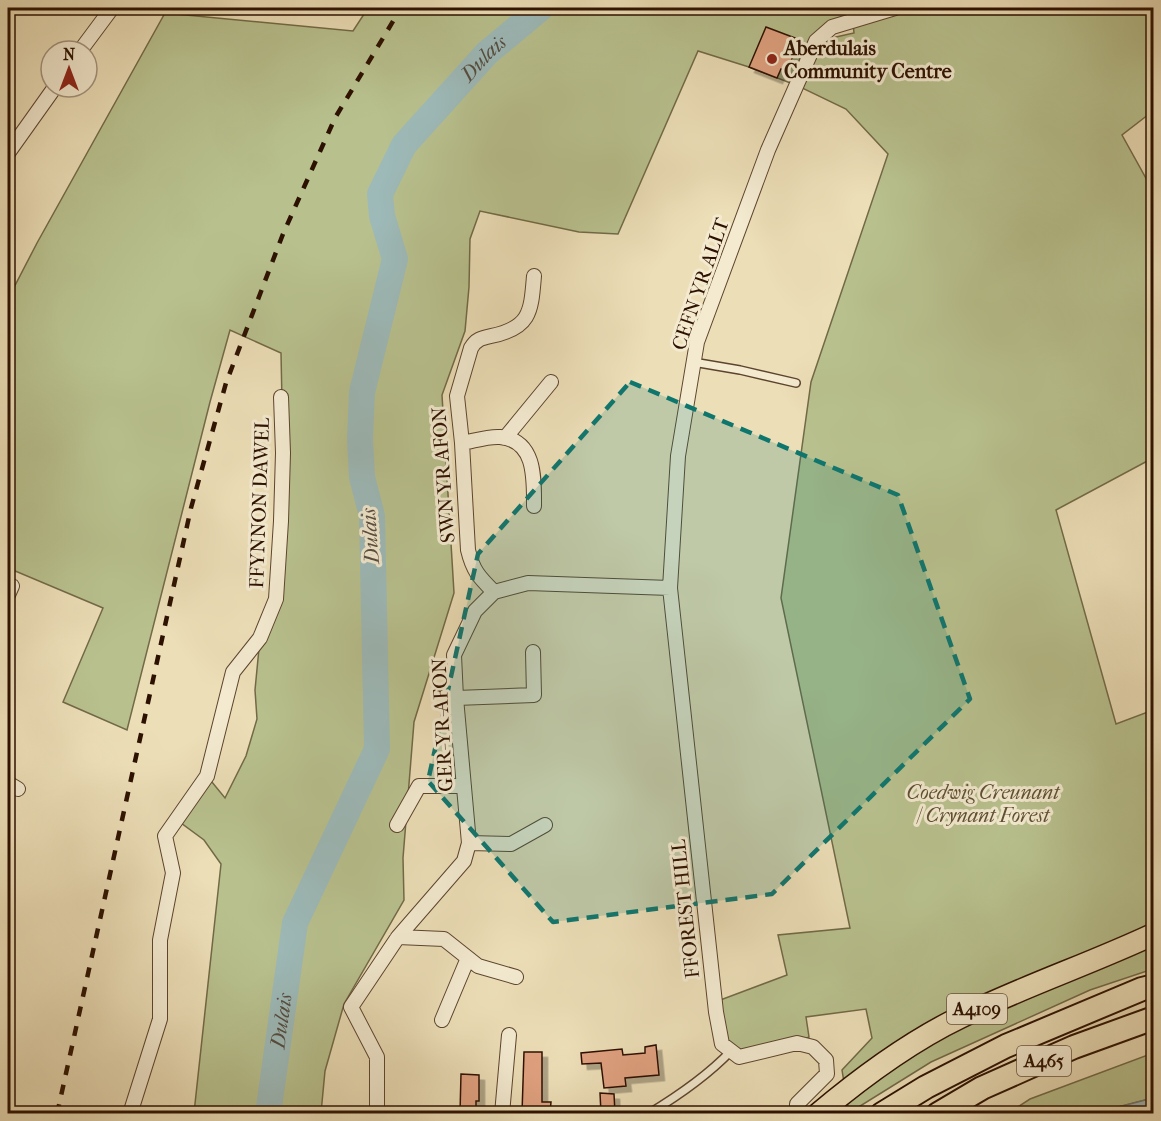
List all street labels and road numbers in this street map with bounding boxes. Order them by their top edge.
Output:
street label: CEFN YR ALLT [667,215,734,353]
street label: SWN YR AFON [427,406,460,544]
street label: FFYNNON DAWEL [245,417,274,589]
street label: GER-YR-AFON [428,658,457,792]
street label: FFOREST HILL [667,838,704,980]
road number: A4109 [947,994,1007,1024]
road number: A465 [1017,1046,1071,1076]

